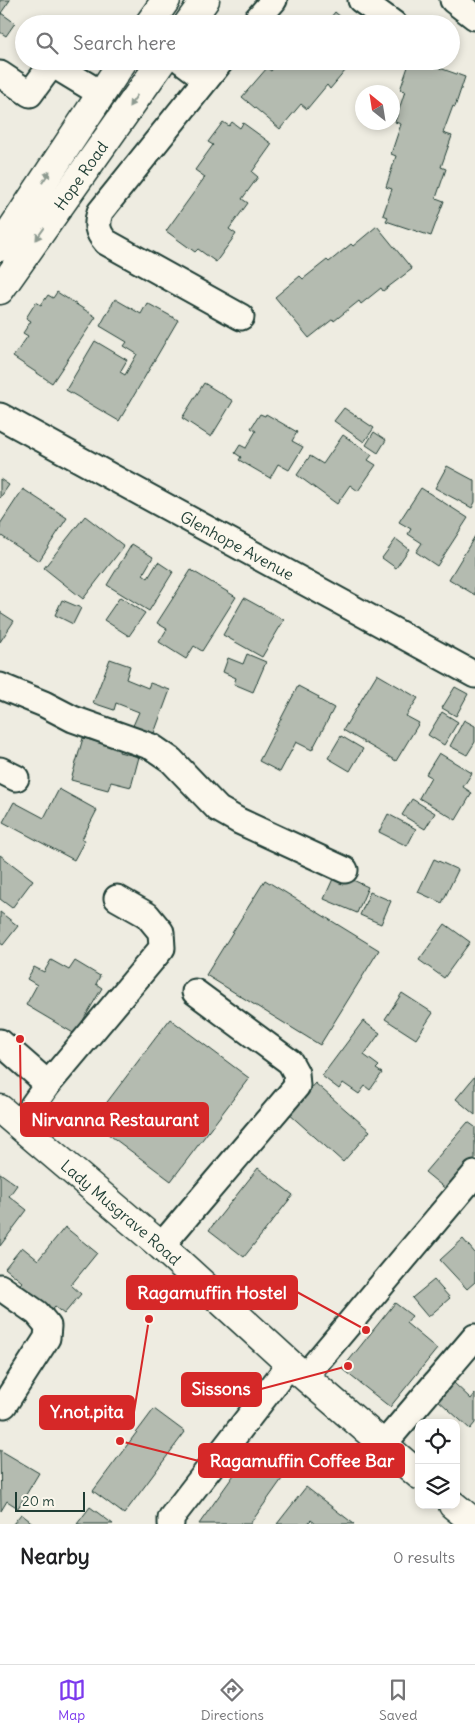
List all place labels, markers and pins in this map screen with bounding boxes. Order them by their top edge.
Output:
callout: Nirvanna Restaurant [21,1103,208,1136]
callout: Ragamuffin Hostel [127,1276,297,1309]
callout: Sissons [182,1373,261,1406]
callout: Y.not.pita [40,1396,134,1429]
callout: Ragamuffin Coffee Bar [199,1444,404,1477]

